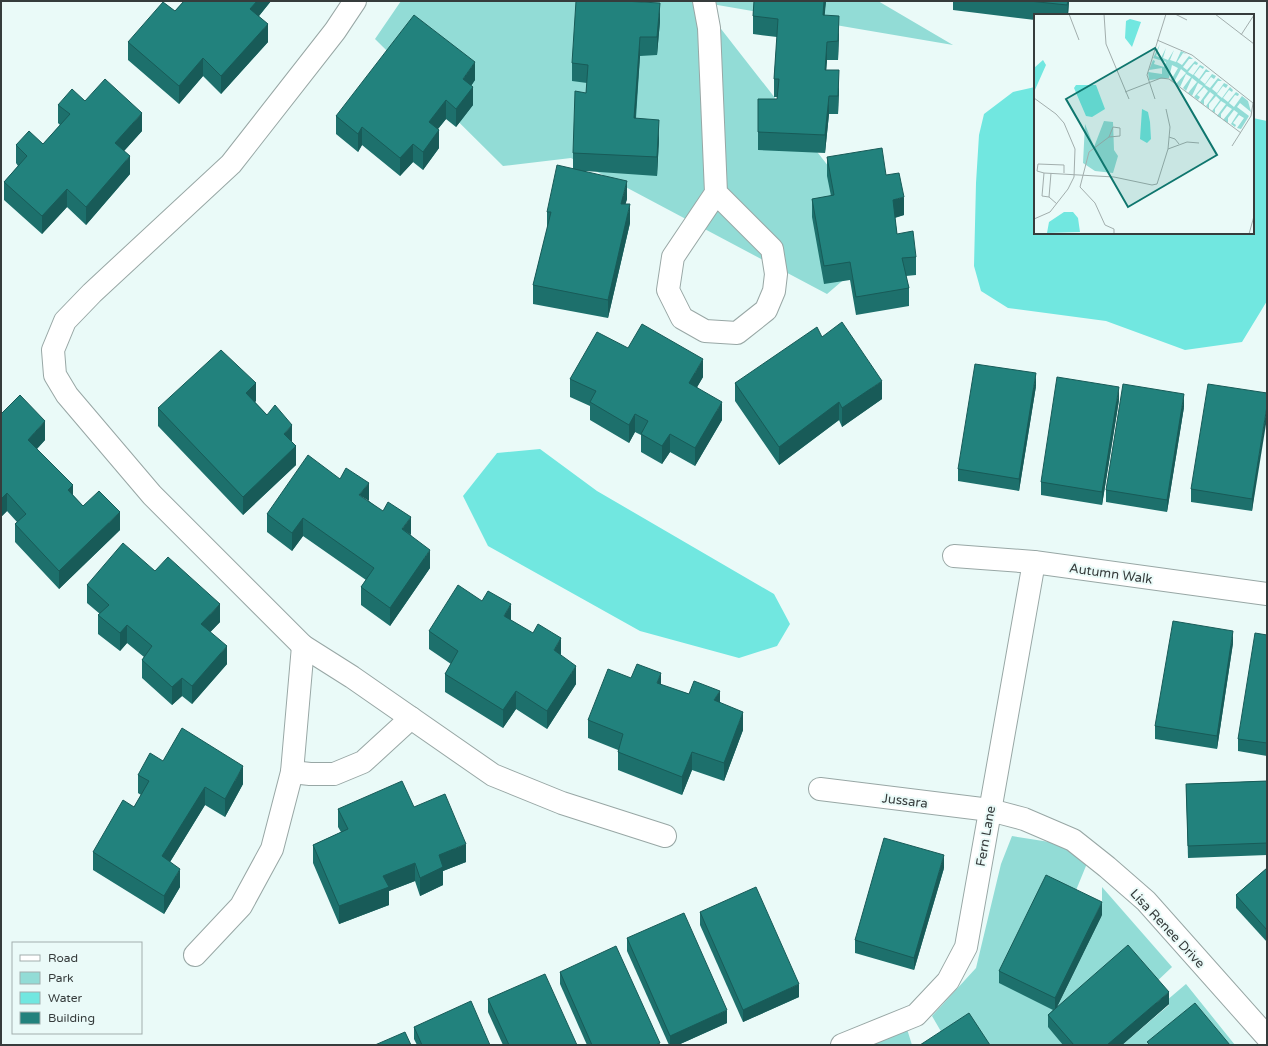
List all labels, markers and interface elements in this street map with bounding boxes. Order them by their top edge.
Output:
inset map [1034,14,1254,234]
street label: Autumn Walk [1068,560,1153,588]
street label: Jussara [881,790,929,812]
street label: Fern Lane [973,805,999,868]
street label: Lisa Renee Drive [1127,886,1208,972]
legend [12,942,142,1034]
text: Road [48,951,78,965]
text: Park [48,971,74,985]
text: Water [48,991,83,1005]
text: Building [48,1011,95,1025]

